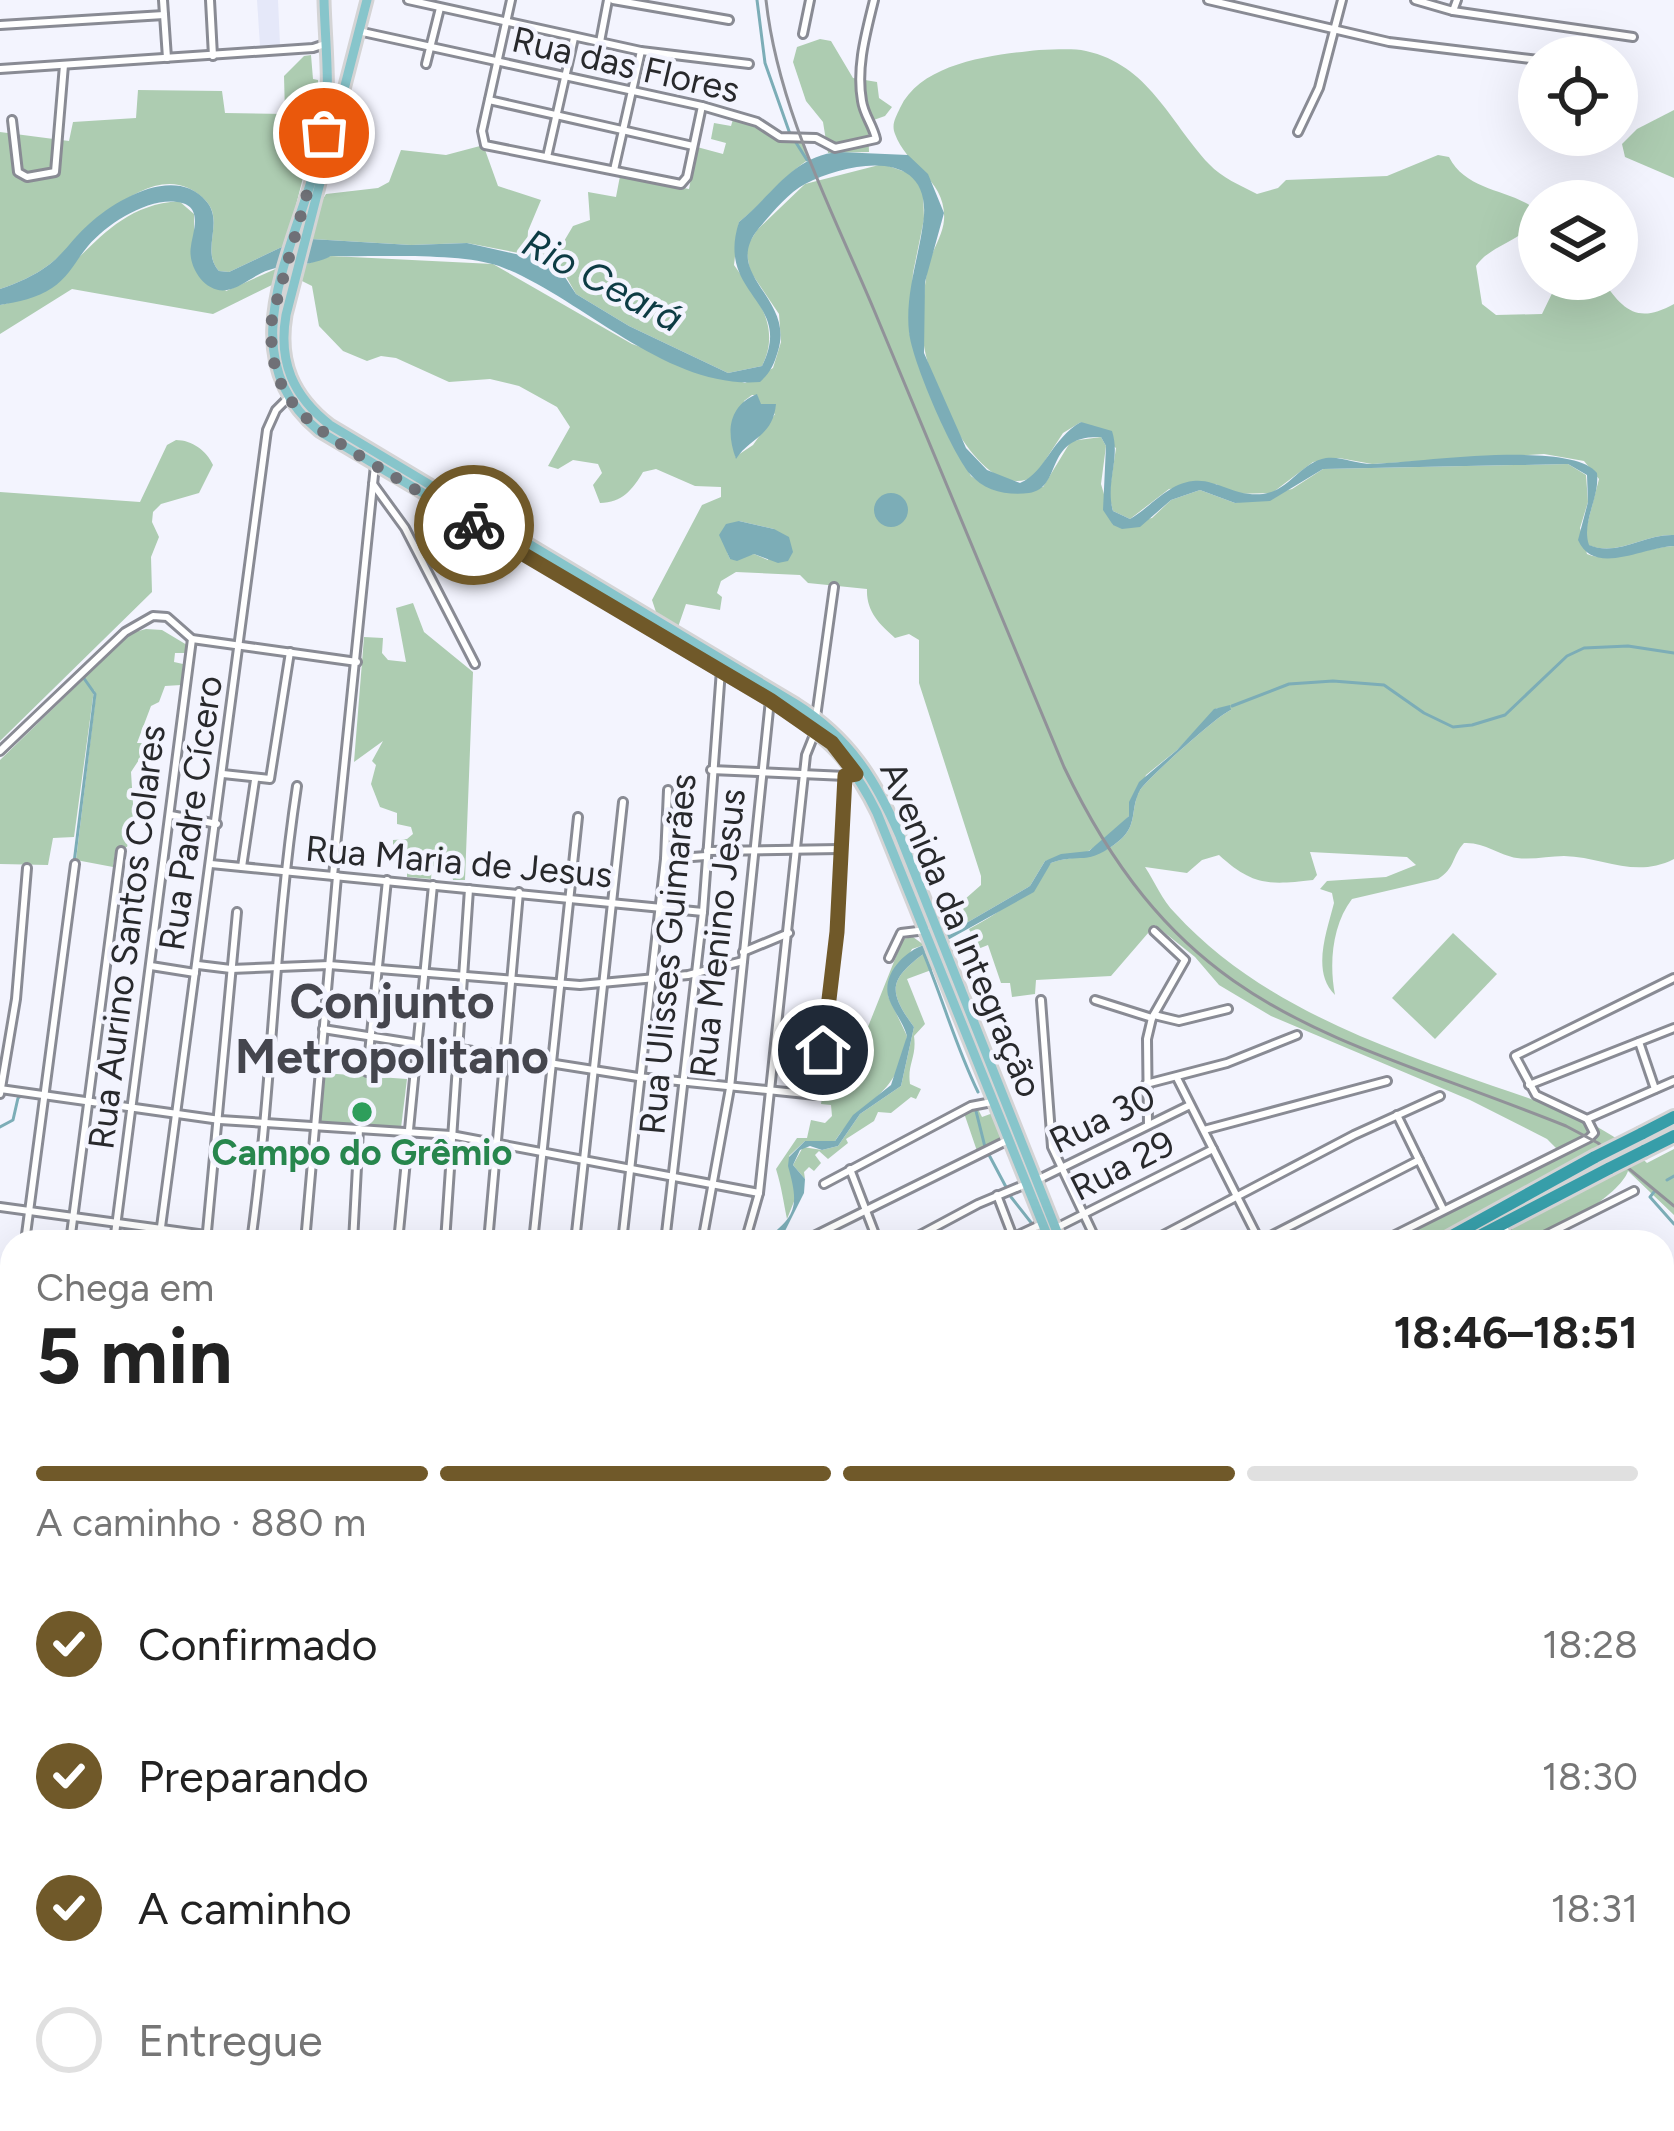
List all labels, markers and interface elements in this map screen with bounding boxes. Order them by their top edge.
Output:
street label: Rua das Flores [508,17,744,112]
map controls [1518,36,1638,300]
button: locate [1518,36,1638,156]
pin [273,82,375,184]
icon: bag [291,100,357,166]
button: layers [1518,180,1638,300]
water label: Rio Ceará [515,219,691,342]
courier [414,465,534,585]
icon: bike [441,492,507,558]
street label: Rua Padre Cícero [150,673,231,953]
street label: Rua Aurino Santos Colares [79,723,174,1152]
street label: Avenida da Integração [871,755,1052,1103]
street label: Rua Ulisses Guimarães [630,772,705,1136]
street label: Rua Menino Jesus [681,787,754,1080]
street label: Rua Maria de Jesus [304,827,614,896]
district label: Conjunto Metropolitano [235,972,549,1085]
pin [772,999,874,1101]
icon: home [790,1017,856,1083]
street label: Rua 30 [1042,1074,1162,1162]
marker: Campo do Grêmio [349,1099,375,1125]
street label: Rua 29 [1063,1121,1181,1210]
place label: Campo do Grêmio [212,1131,512,1174]
text: Chega em [36,1264,214,1311]
text: 18:46–18:51 [1393,1305,1638,1359]
text: 5 min [36,1309,233,1403]
text: A caminho · 880 m [36,1499,366,1546]
icon: check [36,1611,102,1677]
text: Confirmado [138,1617,378,1671]
text: 18:28 [1542,1621,1638,1668]
icon: check [36,1743,102,1809]
text: Preparando [138,1749,369,1803]
text: 18:30 [1542,1753,1638,1800]
icon: check [36,1875,102,1941]
text: A caminho [138,1881,352,1935]
text: 18:31 [1551,1885,1638,1932]
text: Entregue [138,2013,323,2067]

